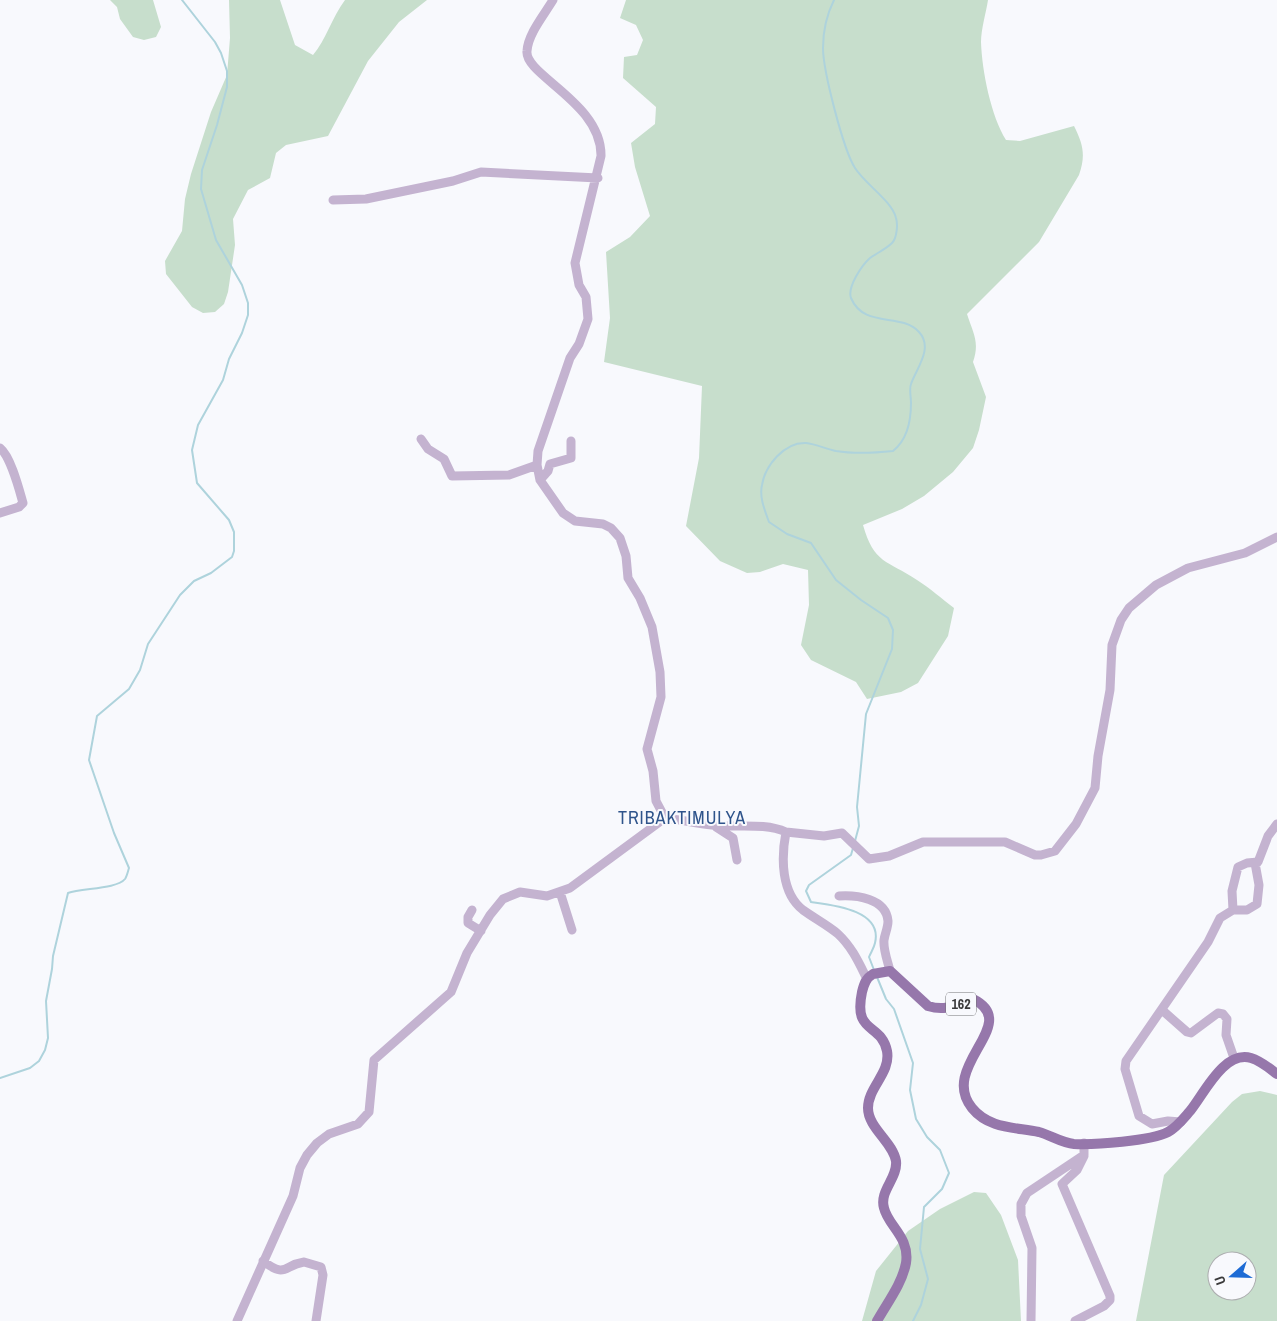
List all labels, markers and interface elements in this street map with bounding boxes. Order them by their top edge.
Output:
district label: TRIBAKTIMULYA [618,805,746,830]
road number: 162 [946,992,976,1016]
north arrow [1207,1251,1257,1301]
text: U [1210,1273,1230,1287]

